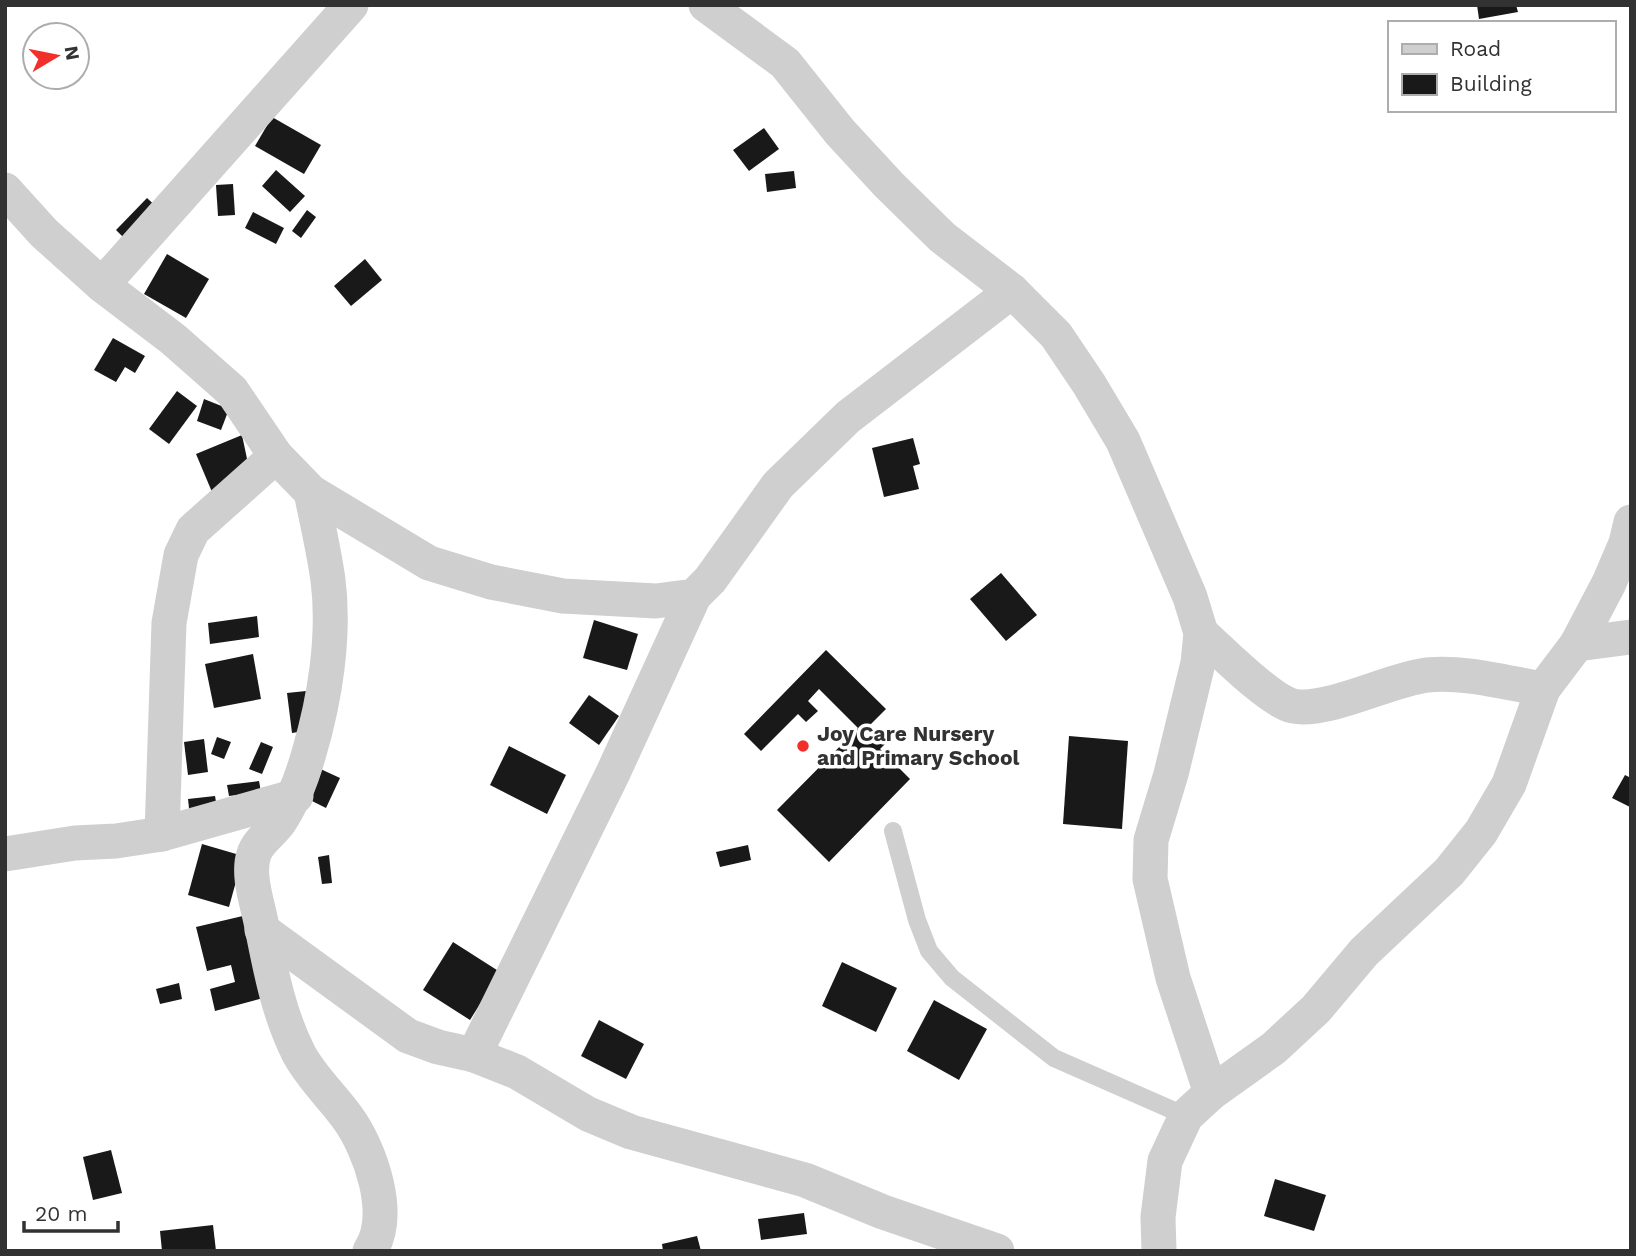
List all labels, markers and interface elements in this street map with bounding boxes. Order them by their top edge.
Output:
north arrow [21,21,91,91]
legend [1388,21,1615,112]
text: Road [1450,36,1501,61]
text: N [60,44,85,62]
text: Building [1450,71,1532,96]
place label: Joy Care Nursery and Primary School [817,721,1019,770]
marker: Joy Care Nursery and Primary School [795,738,811,754]
scale bar [24,1190,119,1234]
text: 20 m [35,1201,87,1226]

